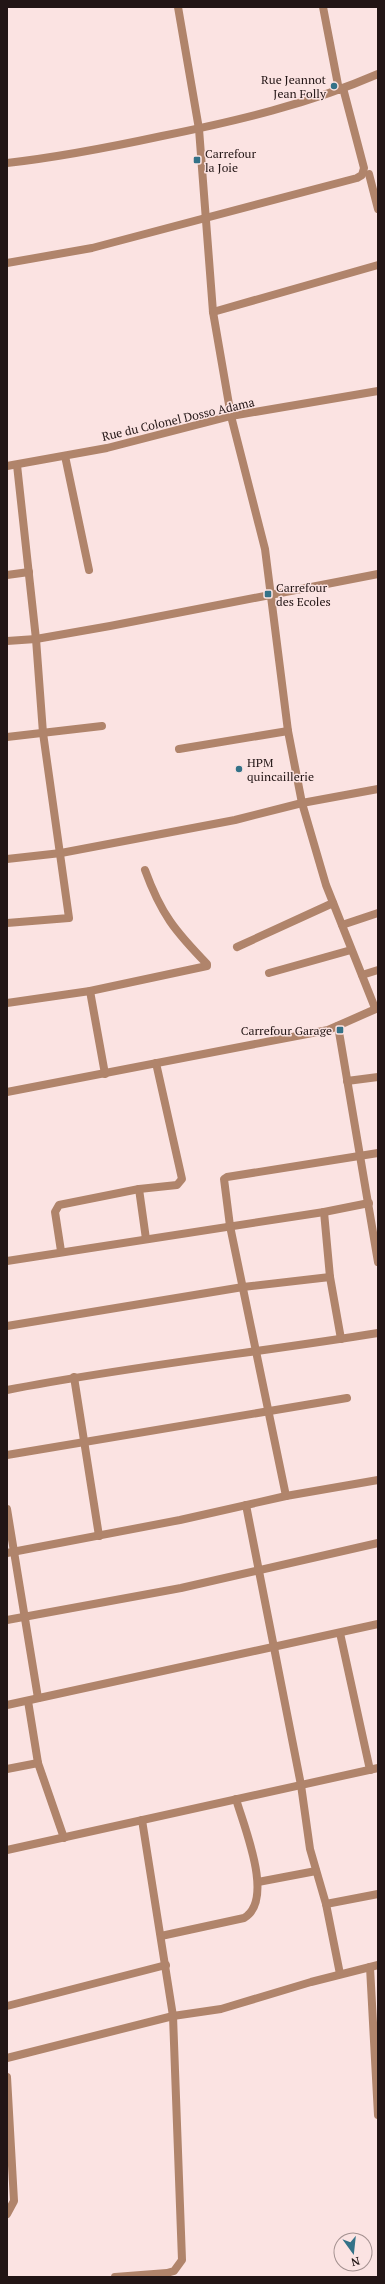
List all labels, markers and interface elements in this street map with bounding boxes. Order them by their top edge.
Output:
place label: Rue Jeannot Jean Folly [261,72,327,101]
marker: Rue Jeannot Jean Folly [329,81,339,91]
place label: Carrefour la Joie [205,146,256,175]
marker: Carrefour la Joie [192,155,202,165]
street label: Rue du Colonel Dosso Adama [100,394,256,444]
place label: Carrefour des Ecoles [276,580,331,609]
marker: Carrefour des Ecoles [263,589,273,599]
place label: HPM quincaillerie [247,755,314,784]
marker: HPM quincaillerie [234,764,244,774]
place label: Carrefour Garage [241,1023,332,1038]
marker: Carrefour Garage [335,1025,345,1035]
north arrow [333,2232,373,2272]
text: N [349,2254,361,2270]

